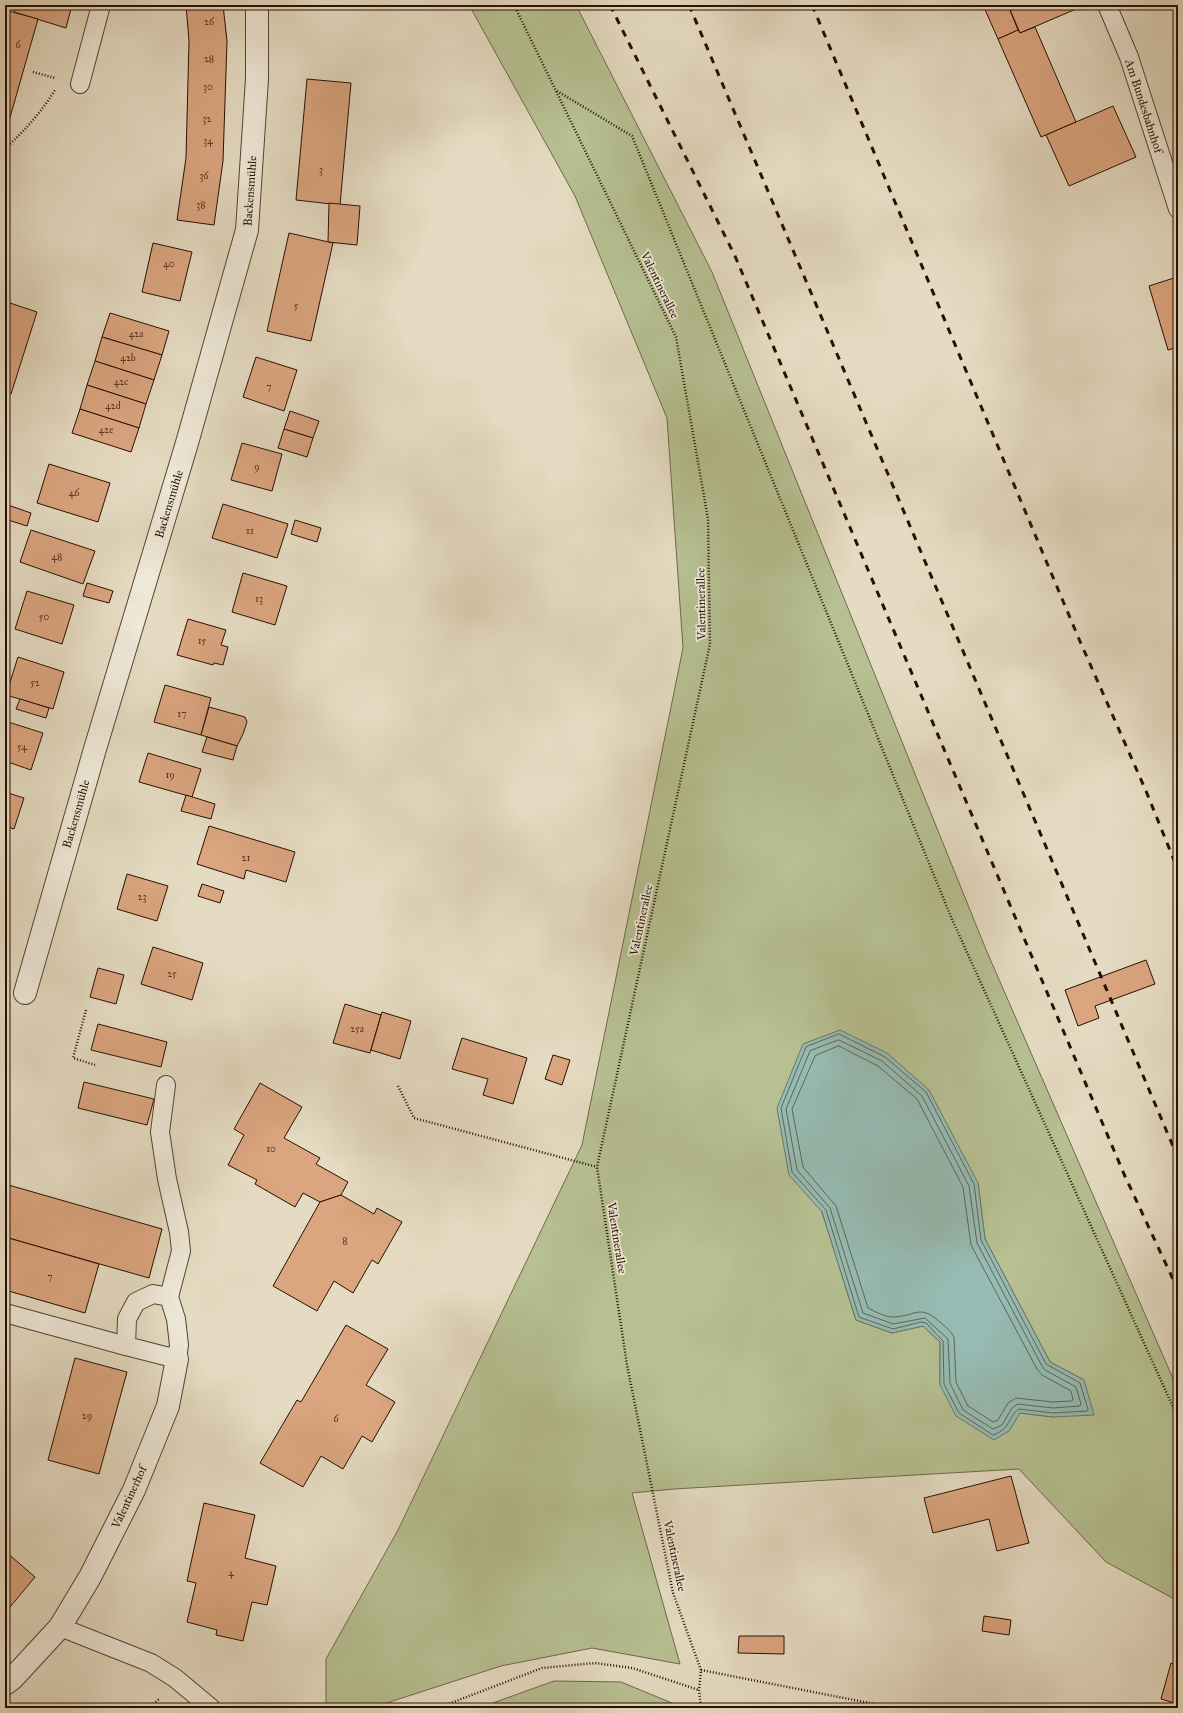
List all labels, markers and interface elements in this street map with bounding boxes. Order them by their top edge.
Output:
house number: 26 [204,16,215,28]
house number: 6 [15,39,21,51]
house number: 28 [204,53,214,65]
street label: Am Bundesbahnhof [1122,56,1166,157]
house number: 30 [203,81,213,93]
house number: 32 [203,113,212,125]
house number: 34 [203,135,213,147]
street label: Backensmühle [241,155,259,227]
house number: 3 [319,164,323,176]
house number: 36 [199,170,209,182]
house number: 38 [196,199,206,211]
street label: Valentinerallee [637,249,682,321]
house number: 40 [163,258,175,270]
house number: 5 [294,300,299,312]
house number: 42a [129,328,144,340]
house number: 42b [120,352,136,364]
house number: 42c [114,376,128,388]
house number: 7 [266,381,272,393]
house number: 42d [105,400,121,412]
house number: 42e [99,424,113,436]
house number: 9 [254,461,260,473]
street label: Backensmühle [152,468,186,540]
house number: 46 [69,487,80,499]
house number: 11 [246,525,254,537]
house number: 48 [52,551,62,563]
street label: Valentinerallee [693,568,709,641]
house number: 13 [255,593,263,605]
house number: 50 [39,611,49,623]
house number: 15 [198,635,207,647]
house number: 52 [30,677,40,689]
house number: 17 [177,708,187,720]
house number: 54 [17,741,27,753]
house number: 19 [165,769,175,781]
street label: Backensmühle [60,778,92,850]
house number: 21 [242,852,250,864]
street label: Valentinerallee [626,883,655,958]
house number: 23 [138,891,146,903]
house number: 25 [167,968,177,980]
house number: 25a [350,1023,365,1035]
house number: 10 [266,1143,276,1155]
street label: Valentinerallee [604,1200,630,1275]
house number: 8 [342,1235,348,1247]
house number: 7 [47,1271,53,1283]
house number: 29 [82,1410,92,1422]
house number: 6 [333,1413,339,1425]
street label: Valentinerhof [108,1462,150,1531]
street label: Valentinerallee [660,1518,689,1593]
house number: 4 [228,1567,234,1579]

